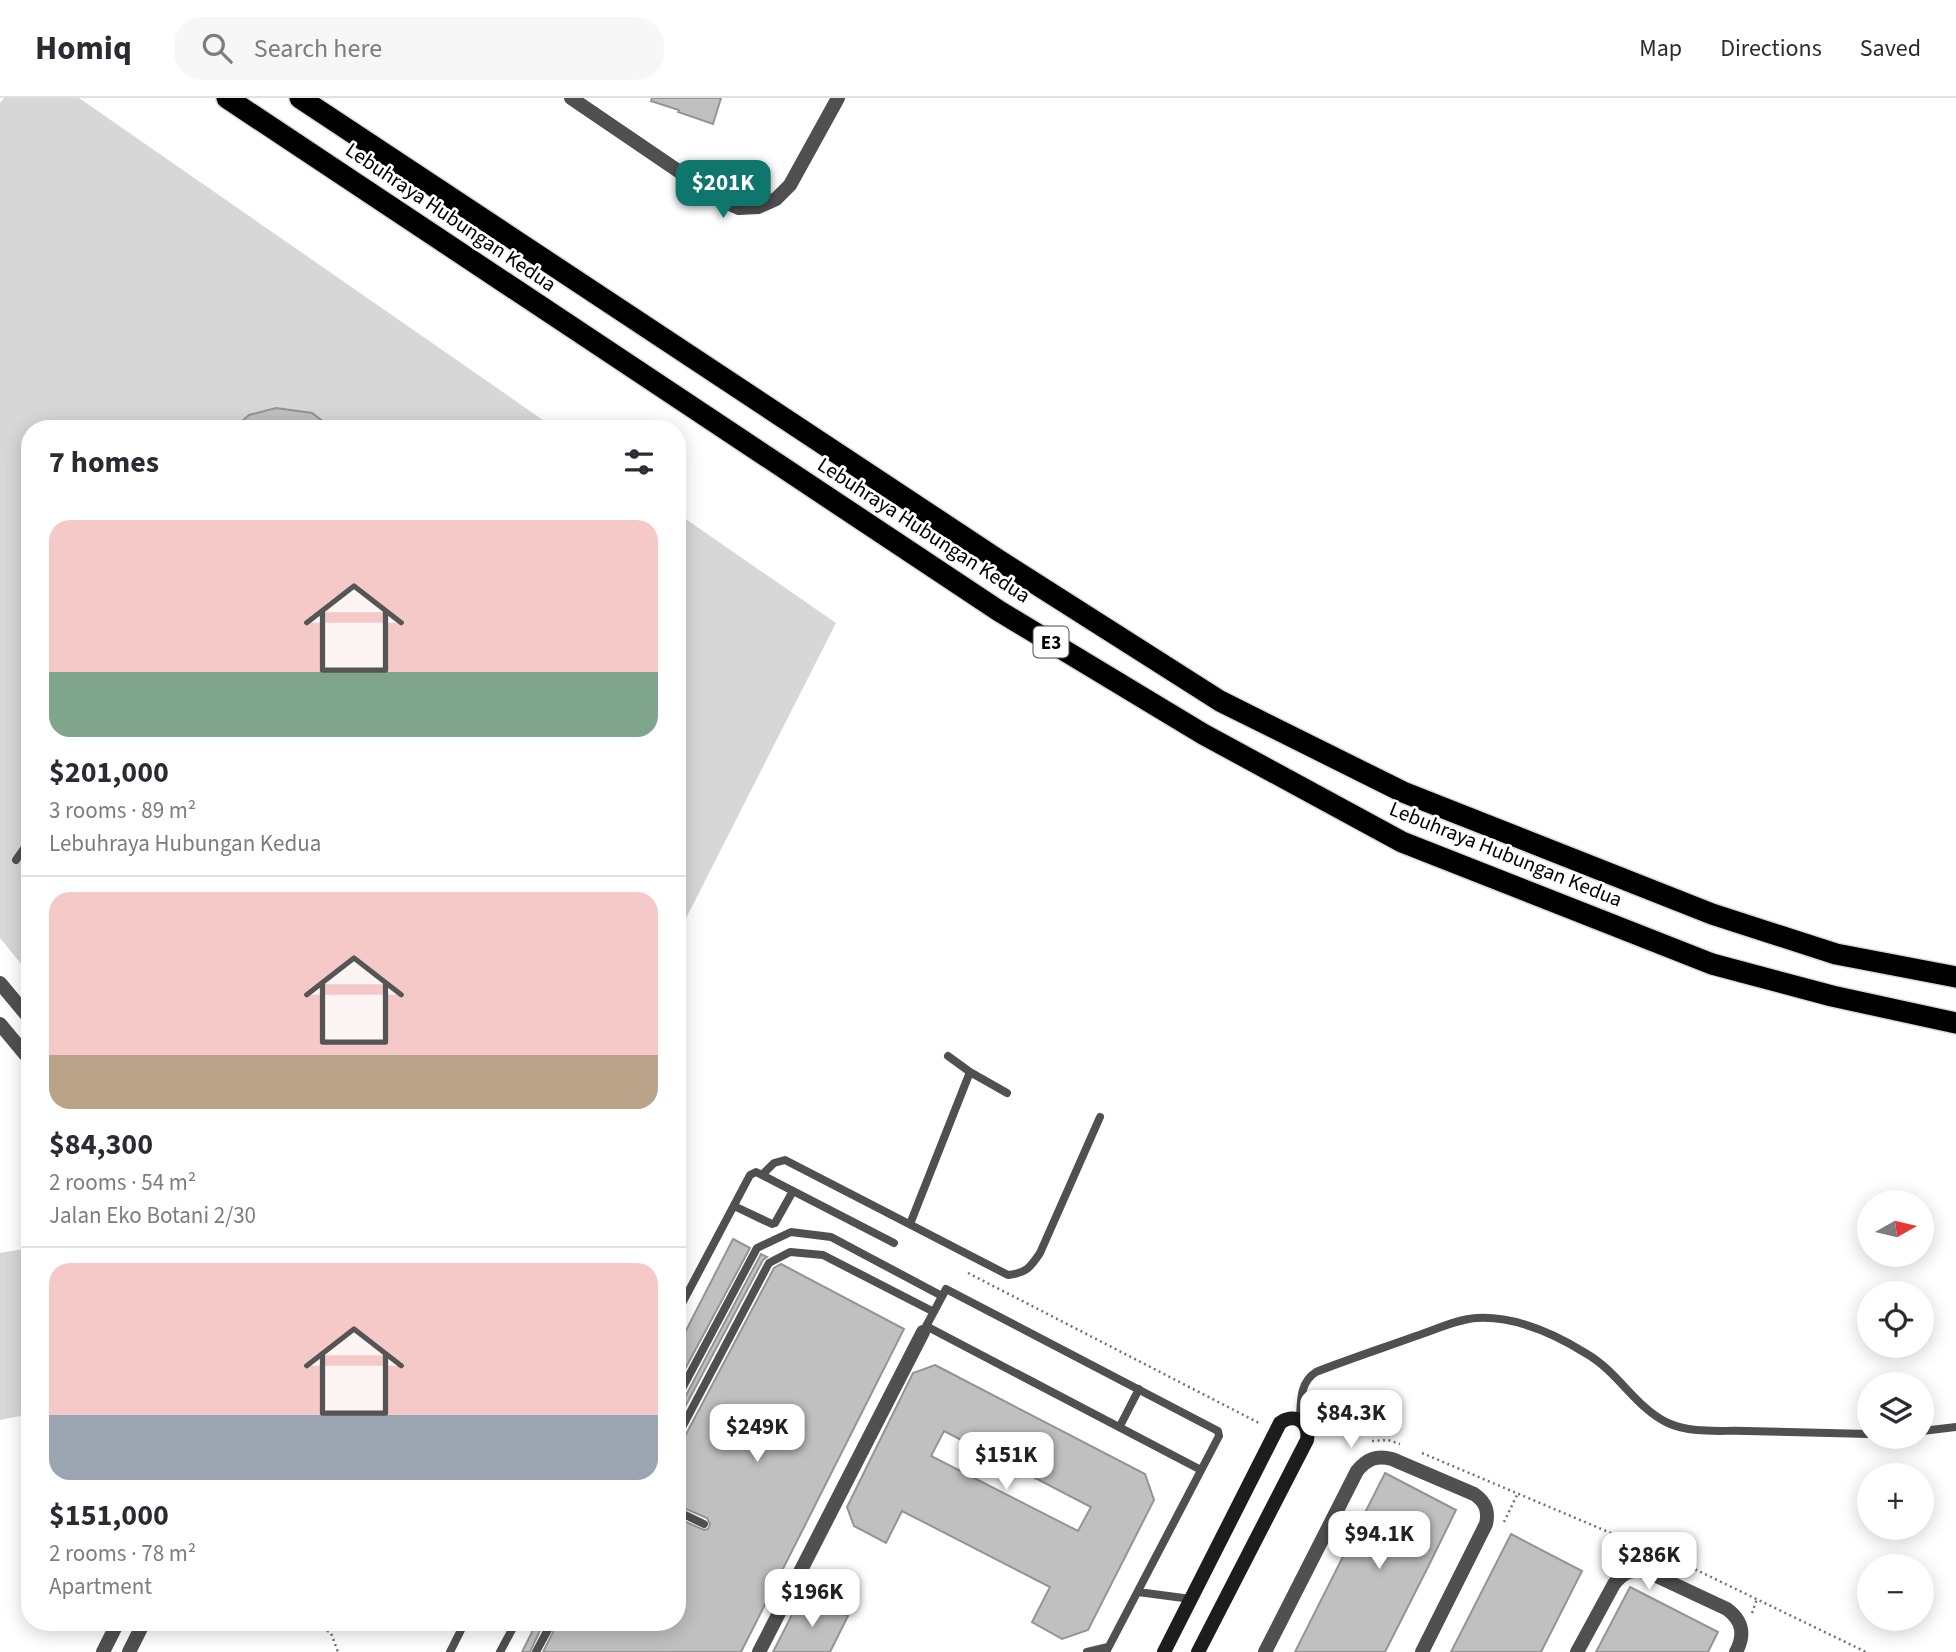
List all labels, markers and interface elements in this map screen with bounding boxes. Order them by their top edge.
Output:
search box [174,17,664,80]
text: Homiq [35,25,132,72]
icon: search [198,29,236,67]
text: Search here [254,30,382,67]
text: Map [1639,31,1682,66]
text: Directions [1720,31,1822,66]
text: Saved [1860,31,1921,66]
street label: Lebuhraya Hubungan Kedua [340,135,562,299]
pin: $201K [674,160,772,220]
text: $201K [692,166,754,199]
text: 7 homes [49,441,159,484]
icon: filters [620,443,658,481]
street label: Lebuhraya Hubungan Kedua [812,450,1036,610]
icon: home [291,565,417,691]
road number: E3 [1034,626,1068,657]
text: $201,000 [49,751,169,794]
text: 3 rooms · 89 m² [49,794,196,827]
street label: Lebuhraya Hubungan Kedua [1385,794,1627,914]
text: Lebuhraya Hubungan Kedua [49,827,321,860]
icon: home [291,937,417,1063]
text: $84,300 [49,1123,153,1166]
text: 2 rooms · 54 m² [49,1166,196,1199]
north arrow [1857,1190,1934,1267]
map controls [1857,1190,1934,1631]
text: Jalan Eko Botani 2/30 [49,1199,256,1232]
button: locate [1857,1281,1934,1358]
icon: home [291,1308,417,1434]
button: layers [1857,1372,1934,1449]
pin: $84.3K [1294,1390,1408,1450]
text: $84.3K [1316,1396,1386,1429]
pin: $249K [708,1404,806,1464]
text: $249K [726,1410,788,1443]
pin: $151K [957,1432,1055,1492]
text: $151K [975,1438,1037,1471]
button: + [1857,1463,1934,1540]
text: $151,000 [49,1494,169,1537]
pin: $94.1K [1322,1512,1436,1571]
text: $94.1K [1344,1517,1414,1550]
pin: $286K [1600,1532,1698,1592]
text: 2 rooms · 78 m² [49,1537,196,1570]
text: $286K [1618,1538,1680,1571]
button: − [1857,1554,1934,1631]
text: Apartment [49,1570,152,1603]
pin: $196K [763,1570,861,1629]
text: $196K [781,1575,843,1608]

